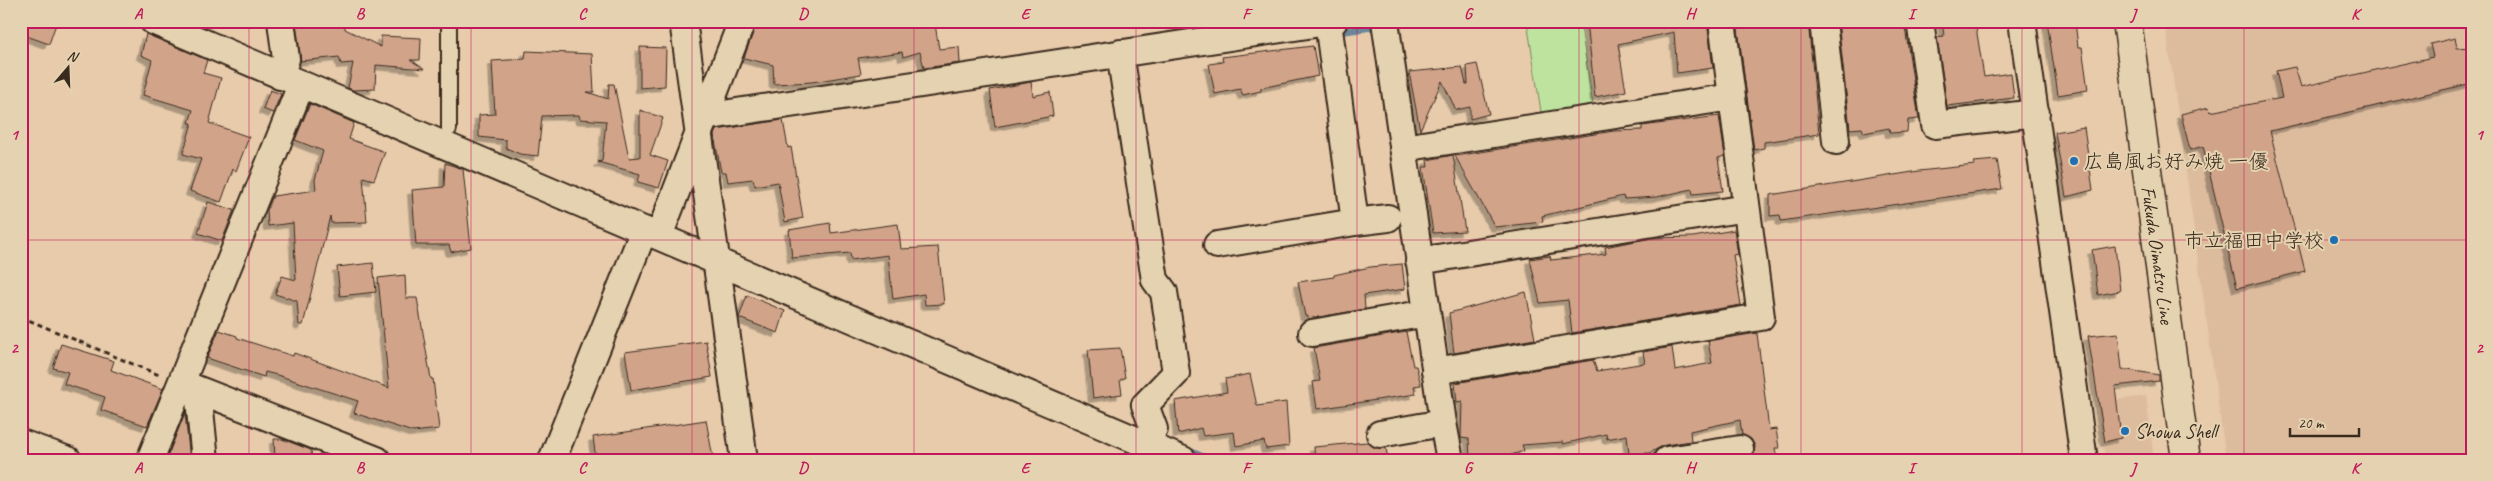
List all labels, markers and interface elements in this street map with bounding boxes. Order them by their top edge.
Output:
text: A [134,4,144,24]
text: B [356,4,366,24]
text: C [578,4,588,24]
text: D [798,4,809,24]
text: E [1021,4,1032,24]
text: F [1242,4,1253,24]
text: G [1464,4,1474,24]
text: H [1685,4,1697,24]
text: I [1908,4,1918,24]
text: J [2129,4,2138,24]
text: K [2351,4,2363,24]
north arrow [42,42,92,92]
text: N [65,47,81,66]
text: 1 [10,125,19,145]
text: 1 [2475,125,2484,145]
place label: 広島風お好み焼 一優 [2084,149,2269,174]
marker: 広島風お好み焼 一優 [2068,155,2080,167]
street label: Fukuda Oimatsu Line [2135,185,2180,327]
place label: 市立福田中学校 [2184,228,2324,253]
marker: 市立福田中学校 [2328,234,2340,246]
text: 2 [10,338,19,358]
text: 2 [2475,338,2484,358]
scale bar [2290,406,2359,438]
text: 20 m [2298,414,2325,433]
place label: Showa Shell [2135,419,2220,444]
marker: Showa Shell [2119,425,2131,437]
text: A [134,458,144,478]
text: B [356,458,366,478]
text: C [578,458,588,478]
text: D [798,458,809,478]
text: E [1021,458,1032,478]
text: F [1242,458,1253,478]
text: G [1464,458,1474,478]
text: H [1685,458,1697,478]
text: I [1908,458,1918,478]
text: J [2129,458,2138,478]
text: K [2351,458,2363,478]

